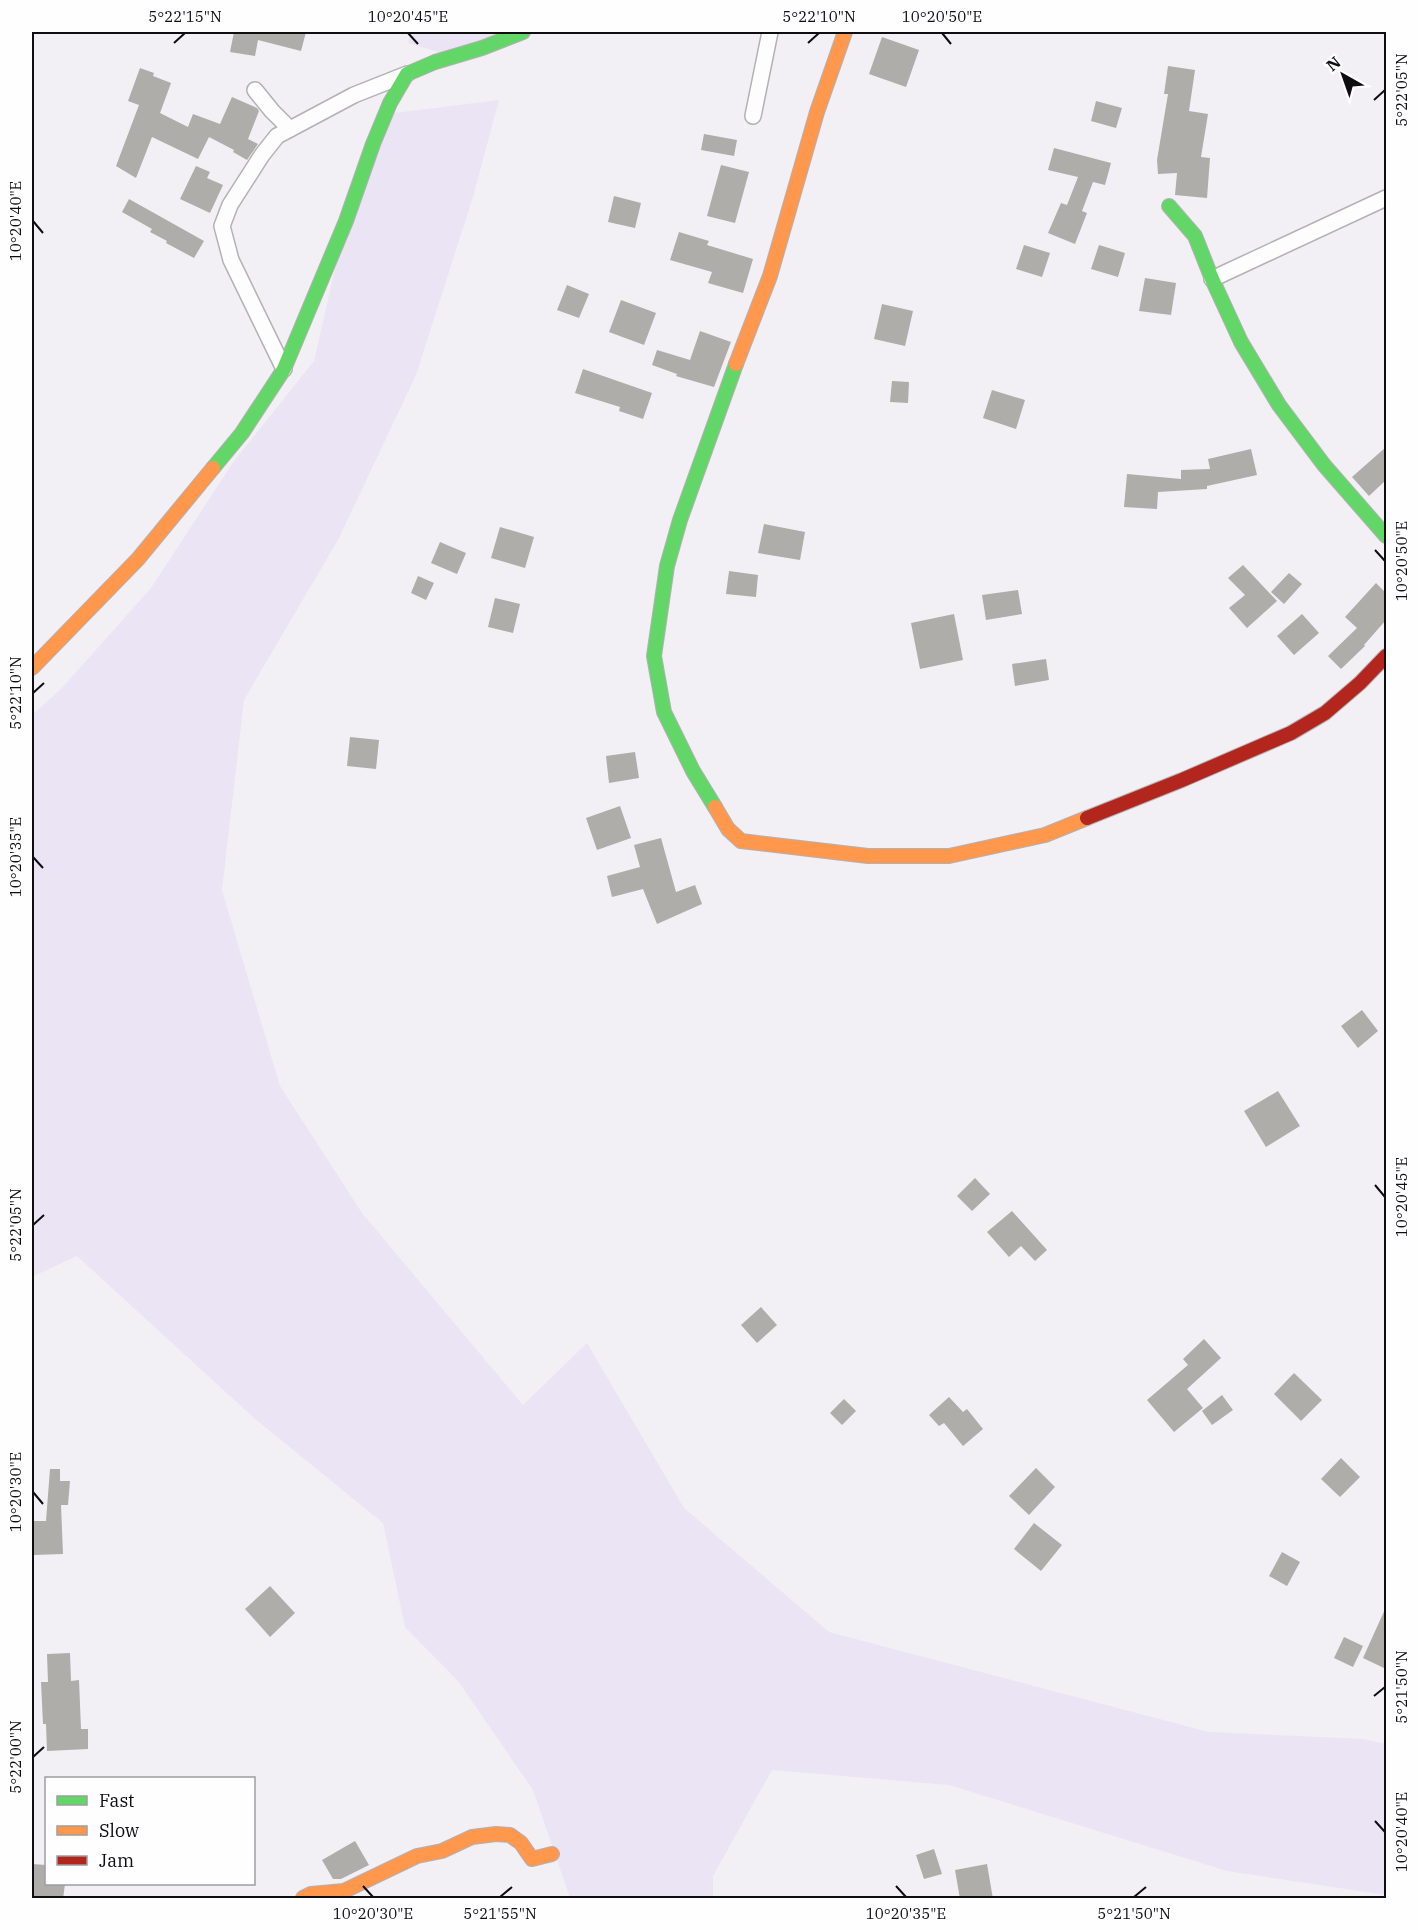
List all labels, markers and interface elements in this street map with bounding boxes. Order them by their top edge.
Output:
text: 5°22'15"N [148,7,222,26]
text: 10°20'45"E [368,7,448,26]
text: 5°22'10"N [782,7,856,26]
text: 10°20'50"E [902,7,982,26]
north arrow [1313,45,1373,105]
text: N [1322,52,1345,75]
text: 5°22'05"N [1392,53,1411,127]
text: 10°20'40"E [6,181,25,261]
text: 10°20'50"E [1392,521,1411,601]
text: 5°22'10"N [6,656,25,730]
text: 10°20'35"E [6,817,25,897]
text: 10°20'45"E [1392,1157,1411,1237]
text: 5°22'05"N [6,1188,25,1262]
text: 10°20'30"E [6,1452,25,1532]
text: 5°21'50"N [1392,1650,1411,1724]
text: 5°22'00"N [6,1720,25,1794]
legend [45,1777,255,1885]
text: Fast [99,1789,134,1812]
text: 10°20'40"E [1392,1792,1411,1872]
text: Slow [99,1819,139,1842]
text: Jam [99,1849,134,1872]
text: 10°20'30"E [333,1904,413,1923]
text: 5°21'55"N [463,1904,537,1923]
text: 10°20'35"E [866,1904,946,1923]
text: 5°21'50"N [1097,1904,1171,1923]

